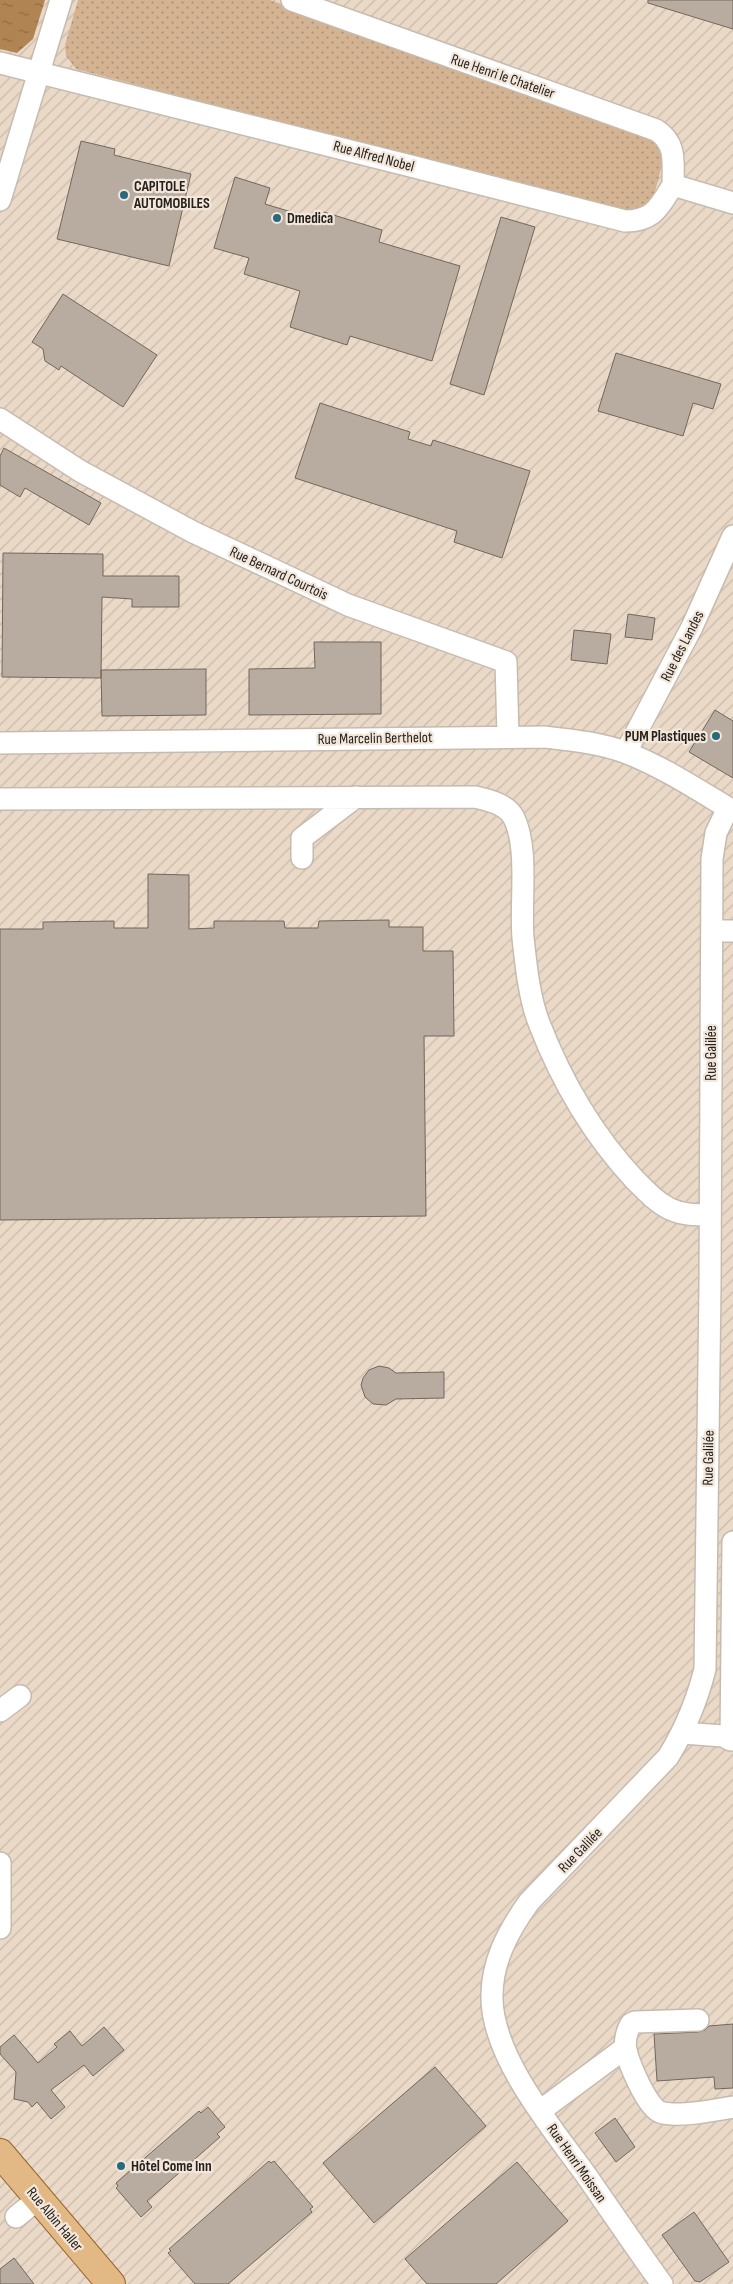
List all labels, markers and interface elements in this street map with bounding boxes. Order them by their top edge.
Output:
street label: Rue Henri le Chatelier [448,50,558,103]
street label: Rue Alfred Nobel [331,137,416,176]
place label: CAPITOLE AUTOMOBILES [133,177,210,213]
marker: CAPITOLE AUTOMOBILES [118,189,130,201]
place label: Dmedica [287,209,333,228]
marker: Dmedica [271,212,283,224]
street label: Rue Bernard Courtois [227,542,331,605]
street label: Rue des Landes [656,608,708,685]
place label: PUM Plastiques [625,727,706,746]
street label: Rue Marcelin Berthelot [317,728,433,749]
marker: PUM Plastiques [710,730,722,742]
street label: Rue Galilée [702,1025,721,1081]
street label: Rue Galilée [699,1430,718,1486]
street label: Rue Galilée [554,1824,606,1877]
street label: Rue Henri Moissan [542,2120,611,2206]
place label: Hôtel Come Inn [131,2157,212,2176]
marker: Hôtel Come Inn [115,2160,127,2172]
street label: Rue Albin Haller [22,2183,87,2256]

